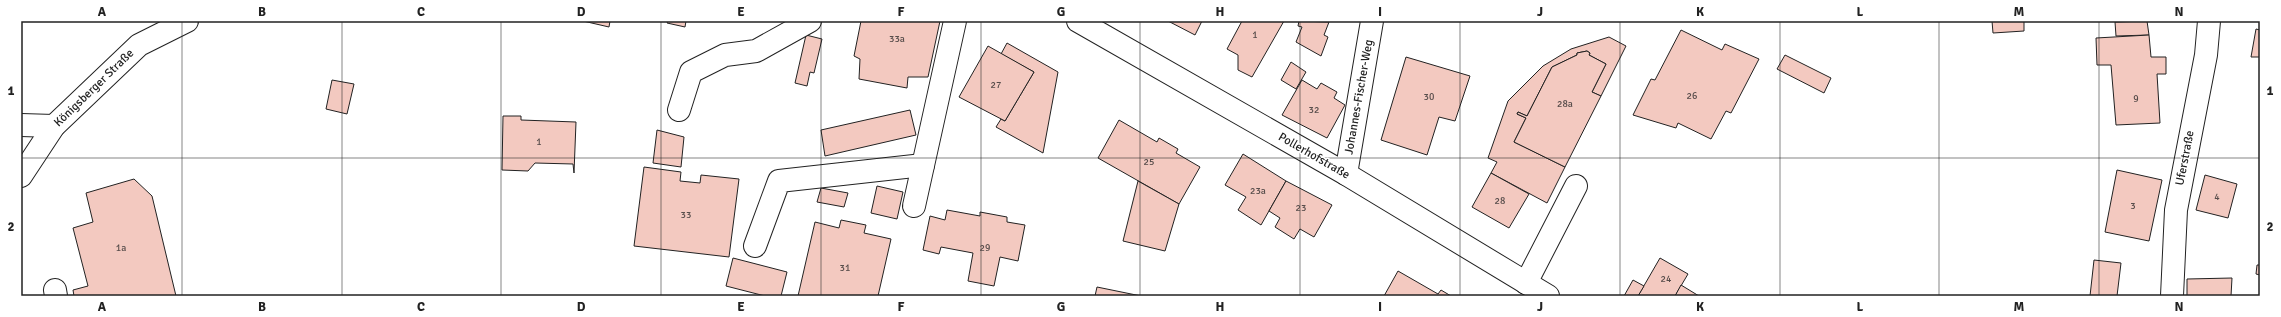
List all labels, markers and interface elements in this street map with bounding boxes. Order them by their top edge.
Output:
text: A [98,4,107,20]
text: B [258,4,266,20]
text: C [417,4,425,20]
text: D [577,4,586,20]
text: E [737,4,745,20]
text: F [898,4,905,20]
text: G [1057,4,1065,20]
text: H [1216,4,1224,20]
text: I [1378,4,1382,20]
text: J [1537,4,1543,20]
text: K [1696,4,1704,20]
text: L [1857,4,1864,20]
text: M [2014,4,2025,20]
text: N [2174,4,2184,20]
house number: 1 [1252,29,1258,41]
house number: 33a [889,33,905,45]
street label: Johannes-Fischer-Weg [1342,38,1376,156]
street label: Königsberger Straße [51,46,137,130]
house number: 27 [991,79,1001,91]
text: 1 [7,83,15,99]
text: 1 [2266,83,2274,99]
house number: 26 [1687,90,1697,102]
house number: 30 [1424,91,1434,103]
house number: 9 [2133,93,2139,105]
house number: 28a [1557,98,1573,110]
house number: 32 [1309,104,1319,116]
street label: Pollerhofstraße [1276,129,1352,183]
street label: Uferstraße [2172,129,2198,187]
house number: 1 [536,136,542,148]
house number: 25 [1144,156,1154,168]
house number: 23a [1250,185,1266,197]
house number: 4 [2214,191,2220,203]
house number: 28 [1495,195,1505,207]
house number: 3 [2130,200,2136,212]
house number: 23 [1296,202,1306,214]
house number: 33 [681,209,691,221]
text: 2 [7,219,15,235]
text: 2 [2266,219,2274,235]
house number: 1a [116,242,126,254]
house number: 29 [980,242,990,254]
house number: 31 [840,262,850,274]
house number: 24 [1661,273,1672,285]
text: A [98,299,107,315]
text: B [258,299,266,315]
text: C [417,299,425,315]
text: D [577,299,586,315]
text: E [737,299,745,315]
text: F [898,299,905,315]
text: G [1057,299,1065,315]
text: H [1216,299,1224,315]
text: I [1378,299,1382,315]
text: J [1537,299,1543,315]
text: K [1696,299,1704,315]
text: L [1857,299,1864,315]
text: M [2014,299,2025,315]
text: N [2174,299,2184,315]

